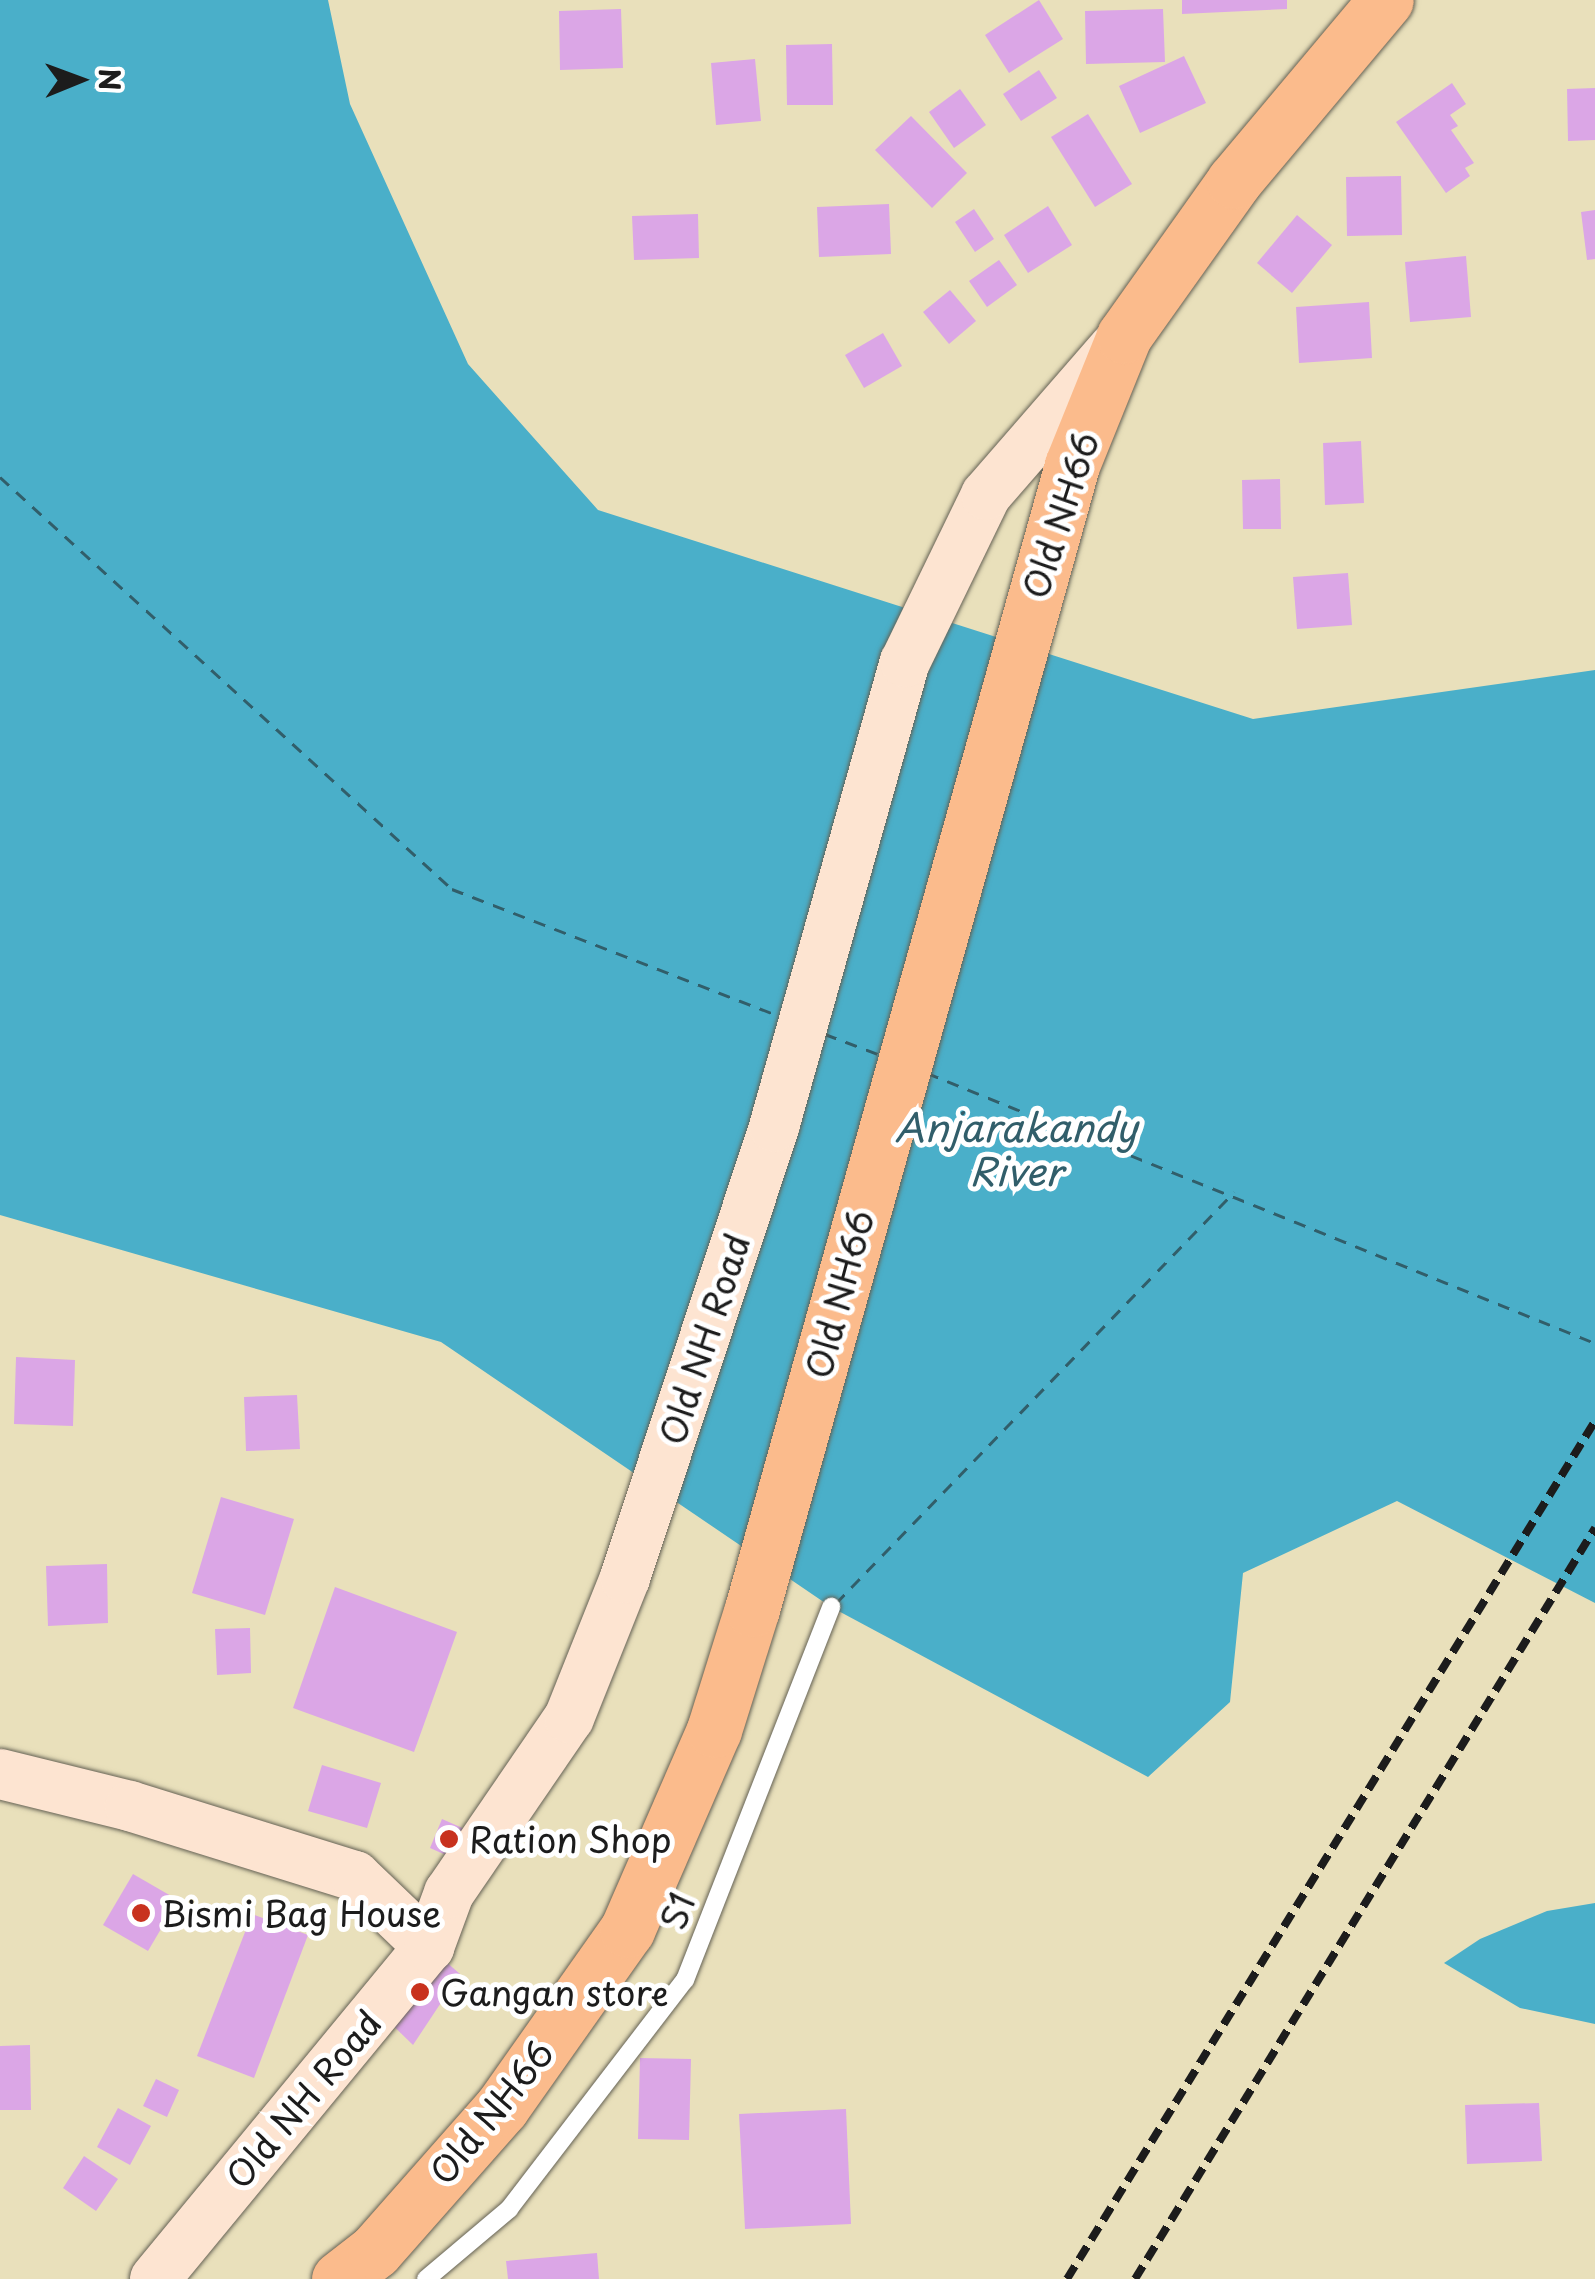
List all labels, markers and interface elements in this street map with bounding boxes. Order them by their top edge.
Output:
north arrow [30,30,130,130]
text: N [89,68,132,91]
street label: Old NH66 [1013,426,1107,604]
water label: Anjarakandy River [894,1104,1138,1194]
street label: Old NH66 [796,1205,882,1383]
street label: Old NH Road [650,1228,758,1450]
place label: Ration Shop [469,1818,672,1860]
marker: Ration Shop [438,1828,460,1850]
street label: S1 [651,1887,703,1935]
place label: Bismi Bag House [161,1892,443,1934]
marker: Bismi Bag House [130,1902,152,1924]
place label: Gangan store [440,1971,670,2013]
marker: Gangan store [409,1981,431,2003]
street label: Old NH Road [216,2001,390,2197]
street label: Old NH66 [420,2031,562,2193]

